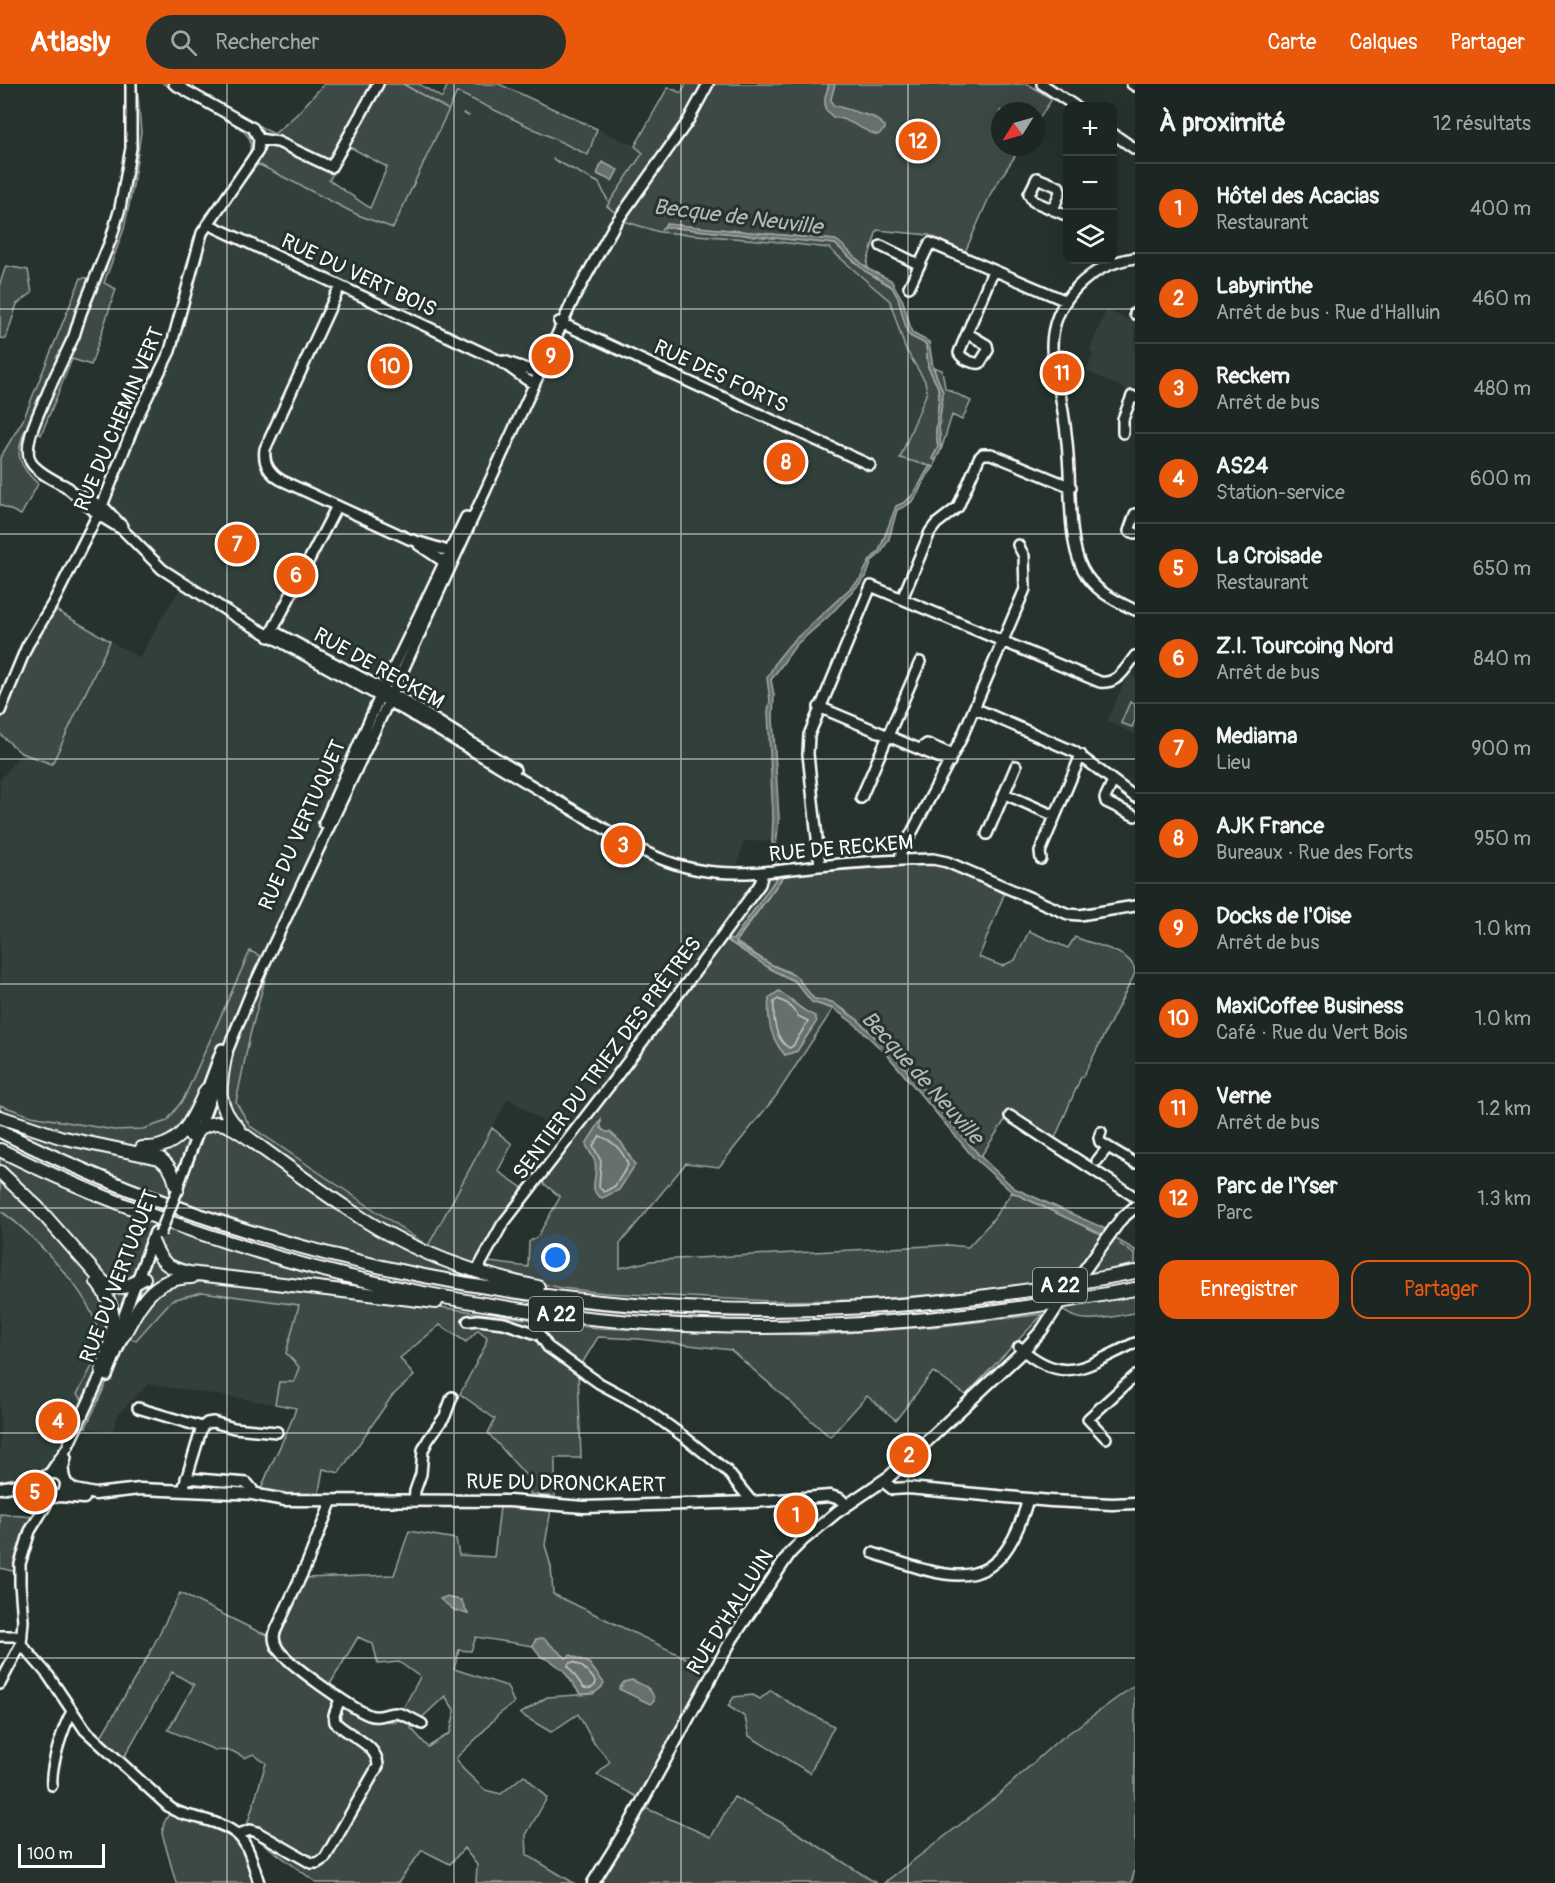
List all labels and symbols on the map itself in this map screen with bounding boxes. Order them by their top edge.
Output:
north arrow [991,102,1045,156]
pin: 12 [898,118,938,164]
water label: Becque de Neuville [652,193,826,242]
street label: RUE DU VERT BOIS [277,228,441,323]
street label: RUE DU CHEMIN VERT [68,323,171,515]
pin: 9 [532,334,570,378]
street label: RUE DES FORTS [650,334,792,419]
pin: 10 [370,344,410,388]
pin: 11 [1042,350,1082,396]
pin: 8 [766,440,806,484]
pin: 7 [218,522,256,566]
pin: 6 [276,552,316,598]
street label: RUE DE RECKEM [309,622,449,715]
street label: RUE DU VERTUQUET [253,735,352,915]
pin: 3 [604,822,642,867]
street label: RUE DE RECKEM [768,829,914,868]
street label: SENTIER DU TRIEZ DES PRÊTRES [506,931,708,1185]
water label: Becque de Neuville [855,1005,991,1152]
street label: RUE DU VERTUQUET [74,1185,165,1367]
your location [541,1243,570,1272]
road number: A 22 [1033,1268,1087,1302]
road number: A 22 [529,1297,583,1331]
pin: 4 [38,1398,78,1444]
pin: 2 [890,1432,928,1478]
street label: RUE DU DRONCKAERT [466,1468,667,1499]
pin: 5 [15,1470,54,1514]
pin: 1 [776,1492,816,1538]
street label: RUE D'HALLUIN [681,1544,780,1680]
scale bar [18,1841,105,1868]

